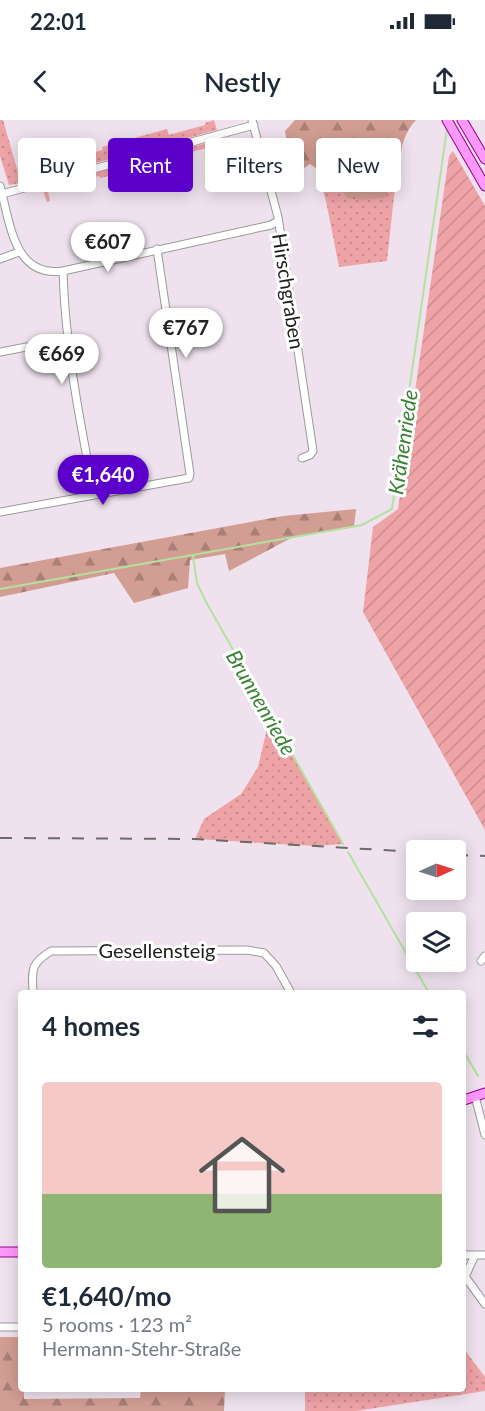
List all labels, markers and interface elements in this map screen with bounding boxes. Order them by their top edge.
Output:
text: 22:01 [30,8,87,35]
icon: back [24,65,57,98]
text: Nestly [204,65,281,98]
icon: share [428,65,461,98]
chip: Buy [18,138,96,192]
chip: Rent [108,138,193,192]
chip: Filters [205,138,304,192]
chip: New [316,138,401,192]
pin: €607 [72,222,144,273]
text: €607 [85,229,131,253]
street label: Hirschgraben [268,231,310,351]
pin: €767 [150,308,222,359]
text: €767 [163,315,209,339]
pin: €669 [26,334,98,385]
text: €669 [39,341,85,365]
water label: Krähenriede [382,388,422,496]
pin: €1,640 [54,455,152,506]
text: €1,640 [72,462,134,486]
water label: Brunnenriede [222,645,302,759]
north arrow [406,840,466,900]
map controls [406,840,466,972]
button: layers [406,912,466,972]
street label: Gesellensteig [99,938,215,962]
text: 4 homes [42,1010,140,1042]
icon: filters [409,1010,442,1043]
icon: home [188,1121,296,1229]
text: €1,640/mo [42,1280,172,1312]
text: 5 rooms · 123 m² [42,1312,192,1336]
text: Hermann-Stehr-Straße [42,1336,241,1360]

